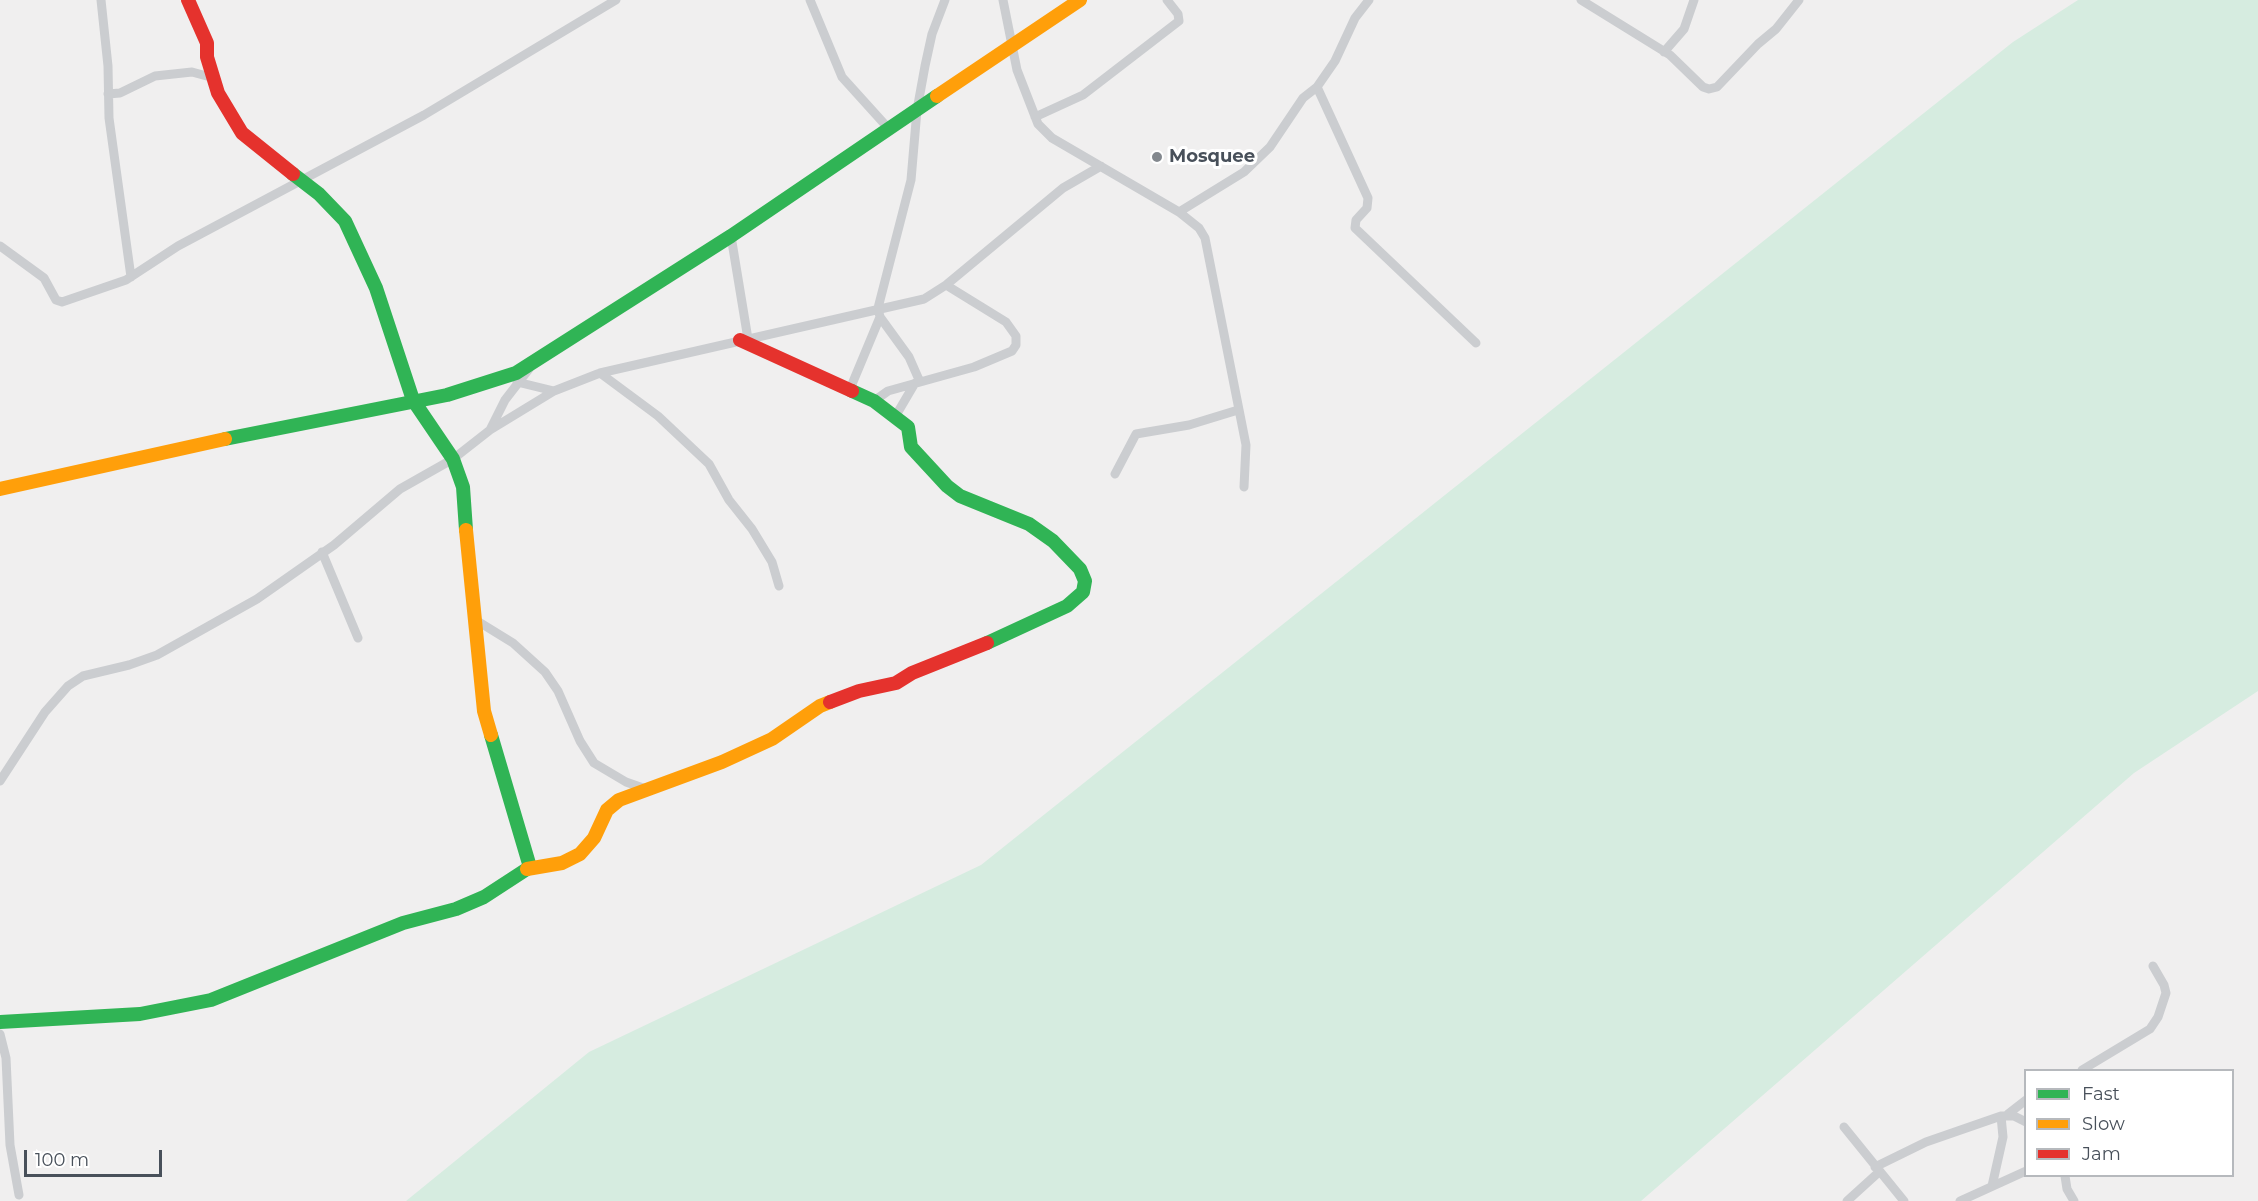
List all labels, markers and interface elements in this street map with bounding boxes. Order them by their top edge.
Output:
place label: Mosquee [1169,146,1255,168]
marker: Mosquee [1150,150,1164,164]
legend [2024,1069,2234,1177]
text: Fast [2082,1083,2120,1105]
text: Slow [2082,1113,2125,1135]
scale bar [27,1138,165,1176]
text: Jam [2082,1143,2121,1165]
text: 100 m [35,1149,89,1171]

